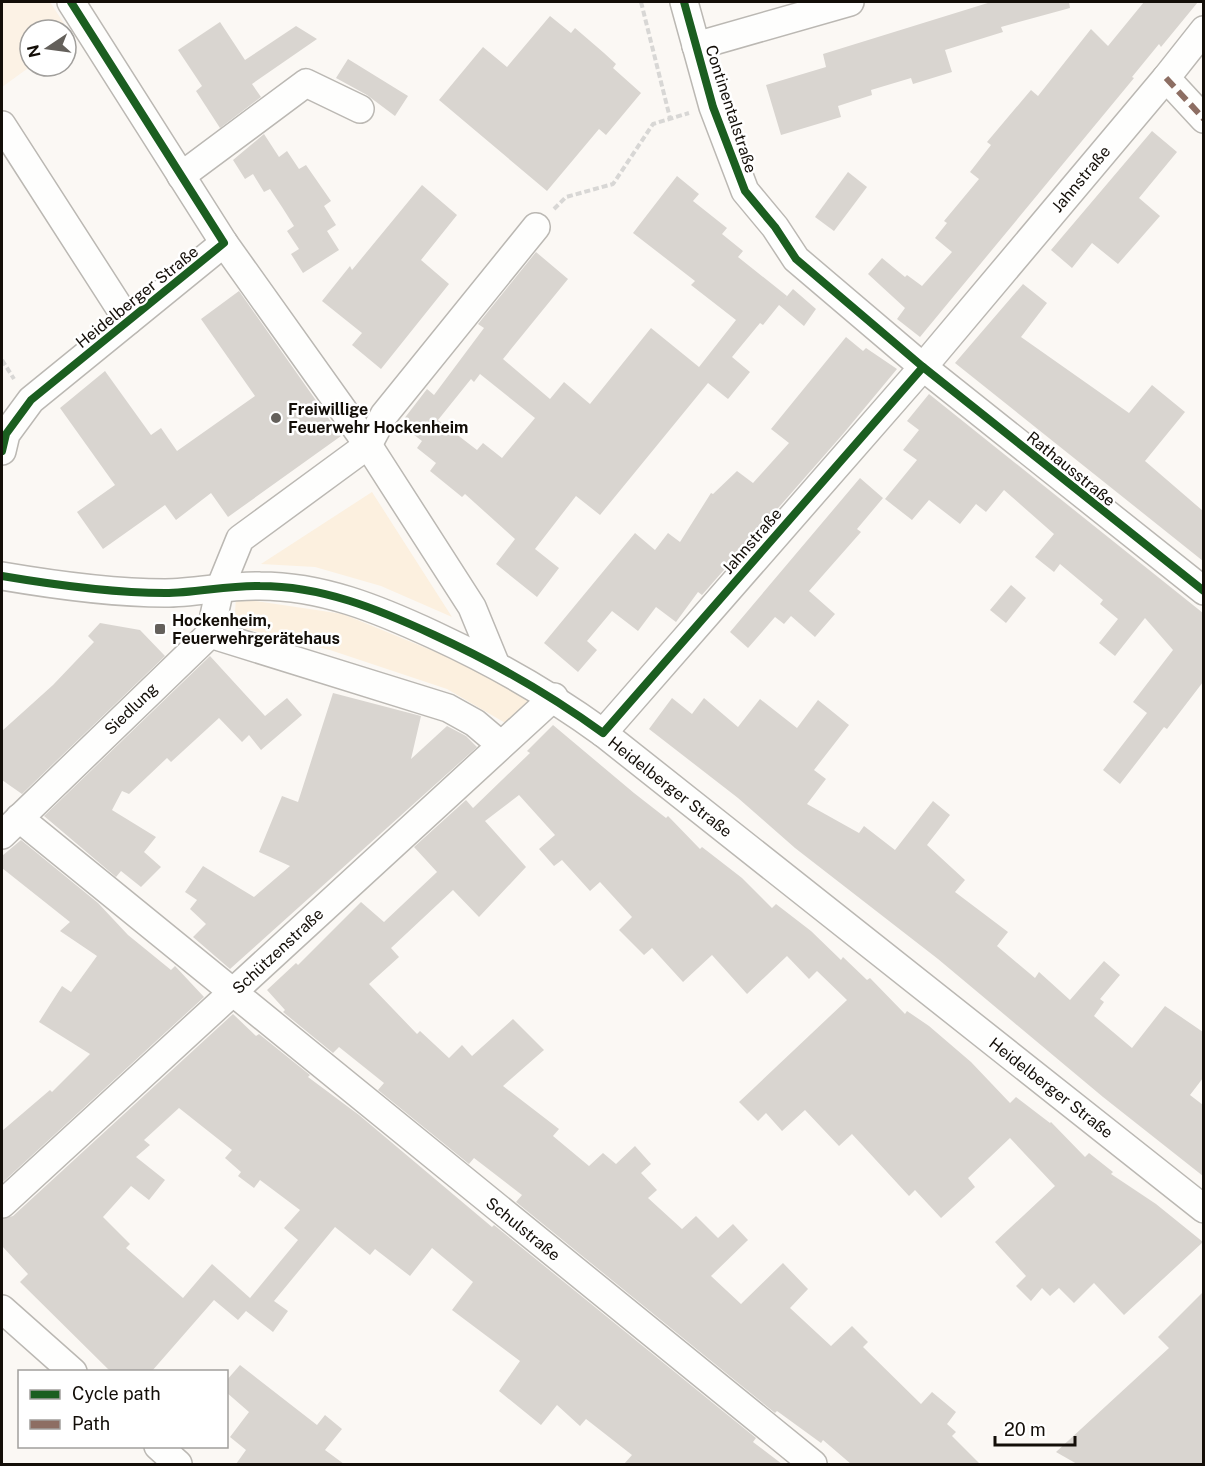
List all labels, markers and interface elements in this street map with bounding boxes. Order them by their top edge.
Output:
north arrow [18,18,78,78]
text: N [23,43,45,59]
street label: Continentalstraße [701,43,761,175]
street label: Jahnstraße [1048,142,1114,216]
street label: Heidelberger Straße [72,242,202,352]
place label: Freiwillige Feuerwehr Hockenheim [288,400,468,437]
marker: Freiwillige Feuerwehr Hockenheim [269,411,283,425]
street label: Rathausstraße [1023,428,1119,510]
street label: Jahnstraße [718,504,786,578]
place label: Hockenheim, Feuerwehrgerätehaus [172,611,340,648]
marker: Hockenheim, Feuerwehrgerätehaus [153,622,167,636]
street label: Siedlung [100,679,162,739]
street label: Heidelberger Straße [604,733,736,841]
street label: Schützenstraße [229,904,327,998]
street label: Heidelberger Straße [985,1034,1117,1142]
street label: Schulstraße [482,1193,564,1265]
legend [18,1370,228,1448]
text: Cycle path [72,1383,161,1404]
scale bar [995,1409,1074,1447]
text: Path [72,1413,110,1434]
text: 20 m [1004,1419,1046,1440]

